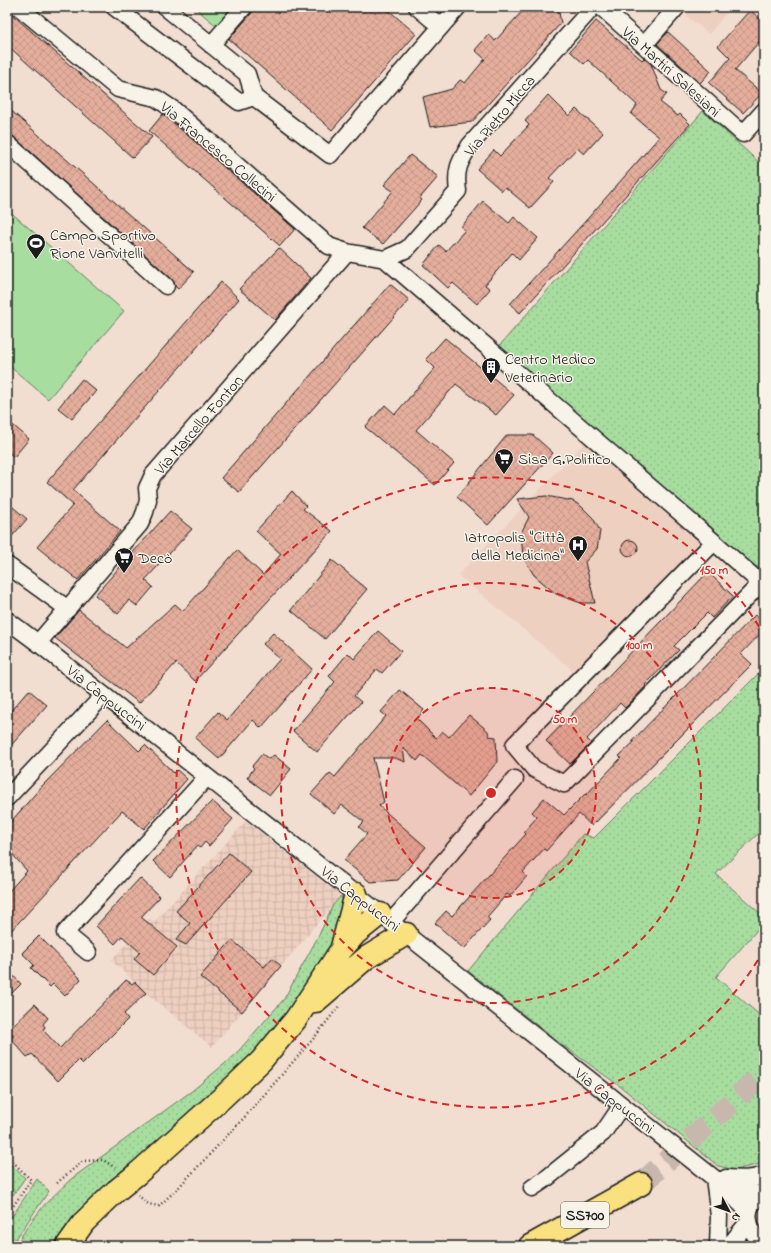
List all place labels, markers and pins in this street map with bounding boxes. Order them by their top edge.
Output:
place label: Campo Sportivo Rione Vanvitelli [50,224,156,266]
sports icon: Campo Sportivo Rione Vanvitelli [25,232,47,260]
place label: Centro Medico Veterinario [504,348,596,390]
building icon: Centro Medico Veterinario [480,356,502,384]
supermarket icon: Sisa G.Politico [493,447,515,475]
place label: Sisa G.Politico [518,448,611,472]
place label: Iatropolis "Città della Medicina" [464,526,564,568]
hospital icon: Iatropolis "Città della Medicina" [567,534,589,562]
supermarket icon: Decò [113,546,135,574]
place label: Decò [137,547,172,571]
centre of rings [484,786,498,800]

